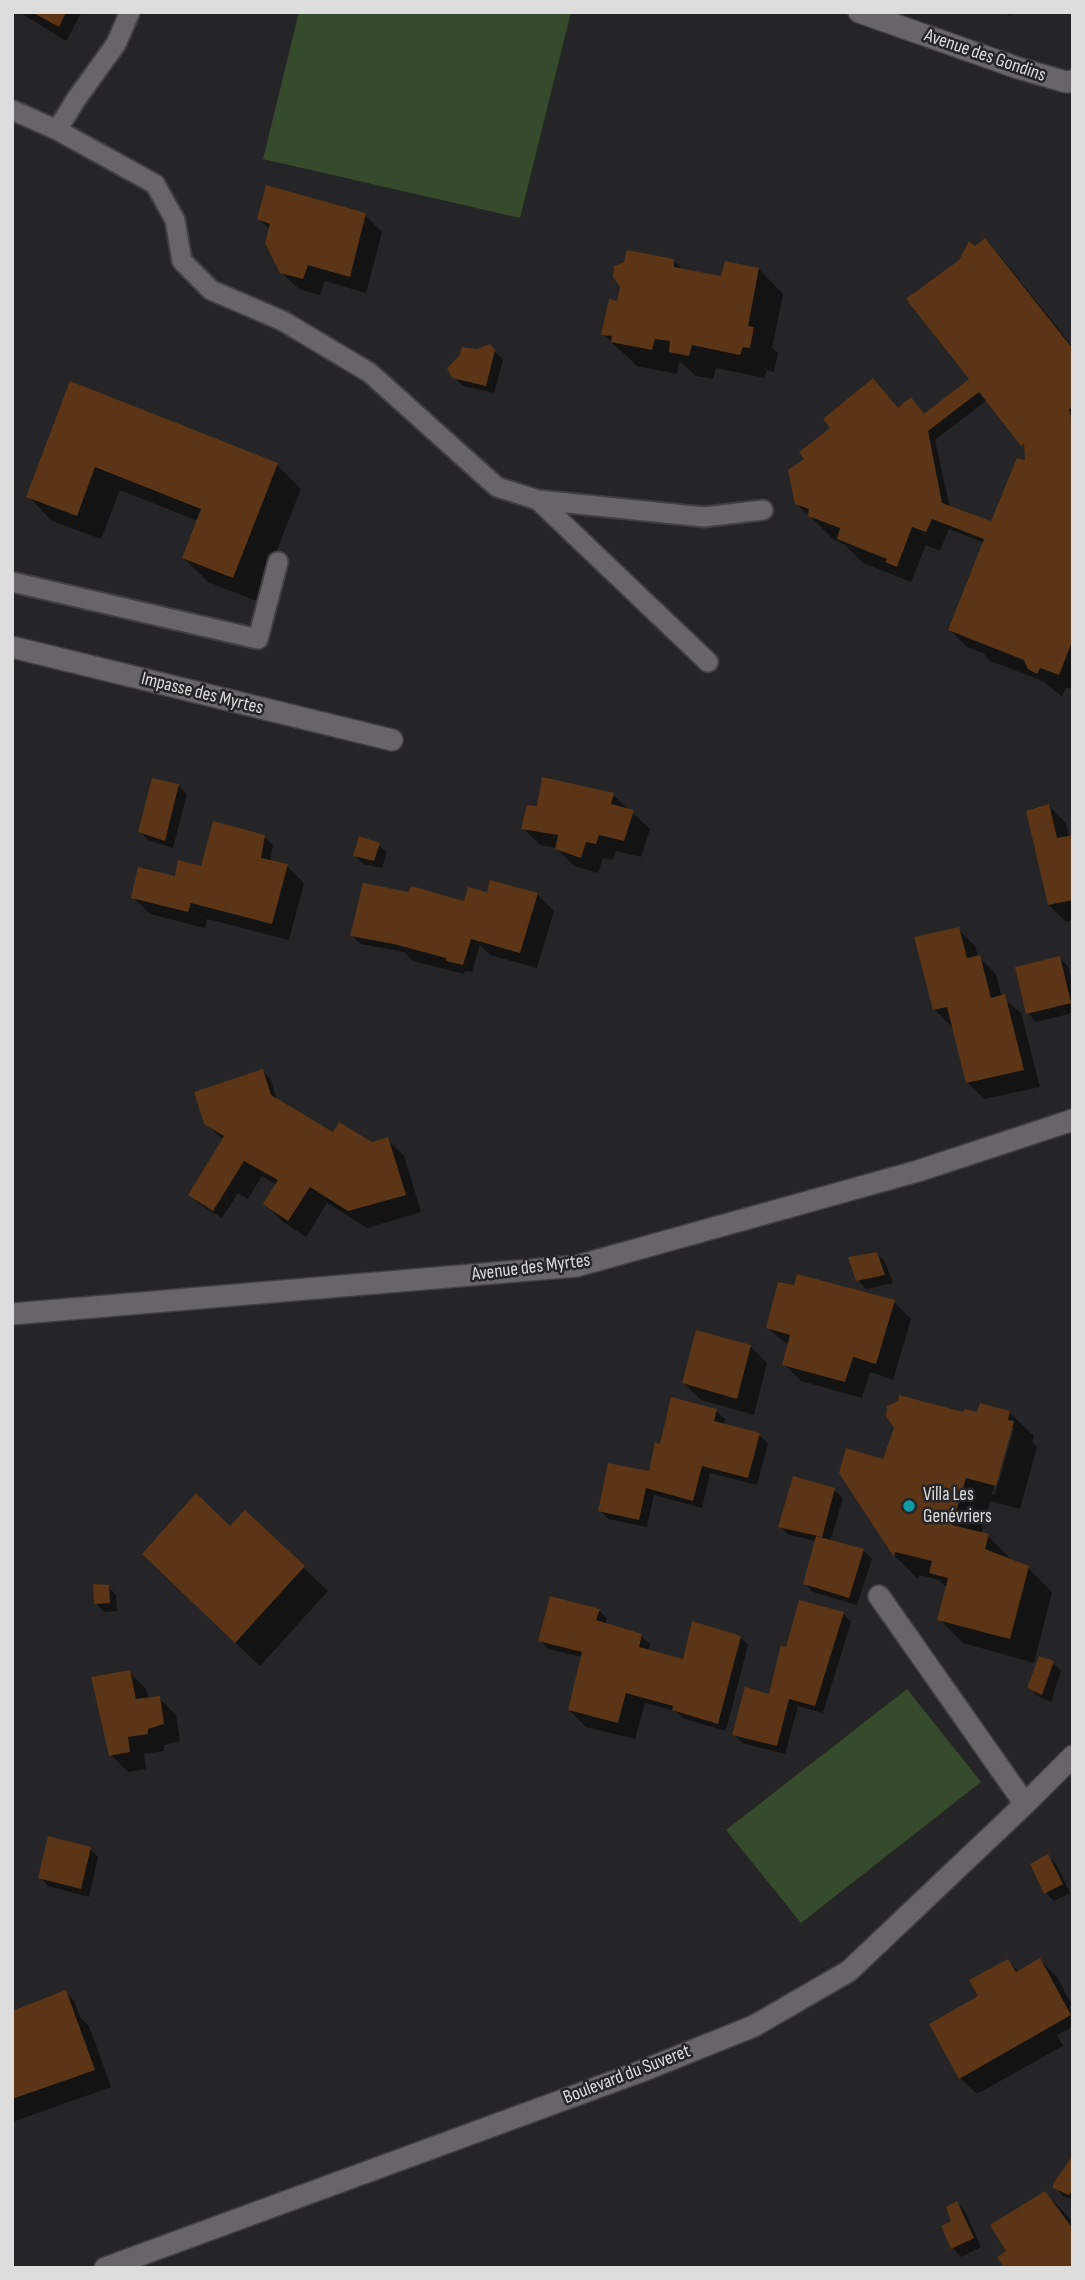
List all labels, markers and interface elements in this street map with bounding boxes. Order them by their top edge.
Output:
street label: Avenue des Gondins [921,25,1049,87]
street label: Impasse des Myrtes [139,668,265,720]
street label: Avenue des Myrtes [470,1249,592,1287]
place label: Villa Les Genévriers [923,1484,992,1528]
marker: Villa Les Genévriers [901,1498,917,1514]
street label: Boulevard du Suveret [560,2040,694,2110]

